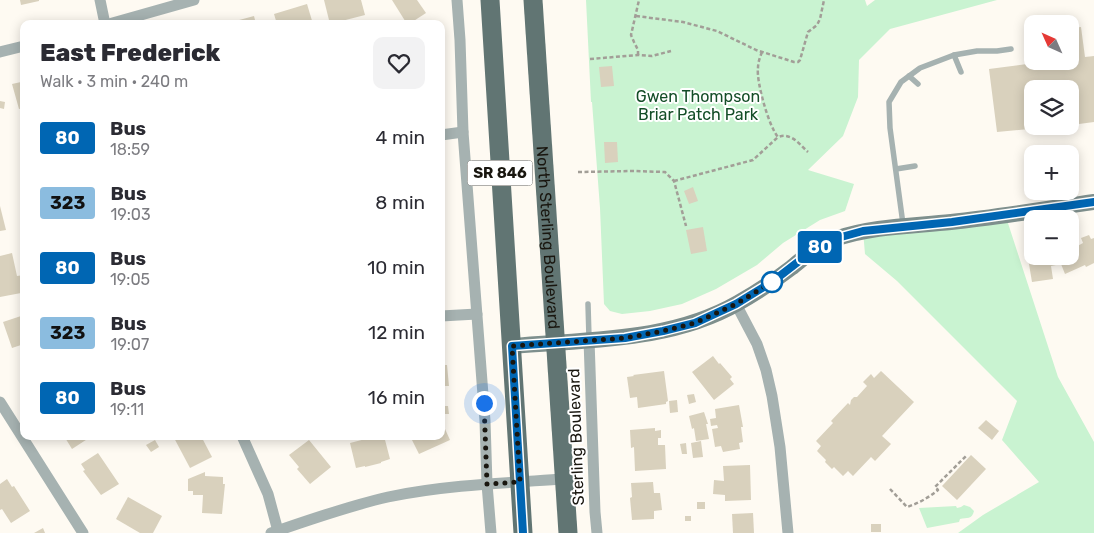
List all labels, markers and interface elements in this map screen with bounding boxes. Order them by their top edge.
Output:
north arrow [1024,15,1079,70]
map controls [1024,15,1079,265]
button: heart [373,37,425,89]
text: East Frederick [40,39,220,67]
text: Walk · 3 min · 240 m [40,72,188,91]
button: layers [1024,80,1079,135]
park label: Gwen Thompson Briar Patch Park [636,87,760,124]
text: Bus [110,117,146,140]
text: 4 min [376,126,425,149]
text: 80 [55,127,80,149]
text: 18:59 [110,140,150,159]
street label: North Sterling Boulevard [533,145,564,330]
button: + [1024,145,1079,200]
road number: SR 846 [468,160,532,186]
text: Bus [110,182,147,205]
text: 8 min [375,191,425,214]
text: 323 [50,192,85,214]
text: 19:03 [110,205,151,224]
button: − [1024,210,1079,265]
line badge: 80 [798,231,842,263]
text: 80 [808,236,832,258]
text: Bus [110,247,146,270]
text: 10 min [367,256,425,279]
text: 80 [55,257,80,279]
text: 19:05 [110,270,150,289]
unlabelled marker [761,271,783,293]
text: Bus [110,312,147,335]
text: 12 min [368,321,425,344]
text: 323 [50,322,85,344]
text: 19:07 [110,335,149,354]
street label: Sterling Boulevard [564,368,588,506]
text: Bus [110,377,146,400]
text: 16 min [368,386,425,409]
text: 80 [55,387,80,409]
your location [472,391,497,416]
text: 19:11 [110,400,144,419]

